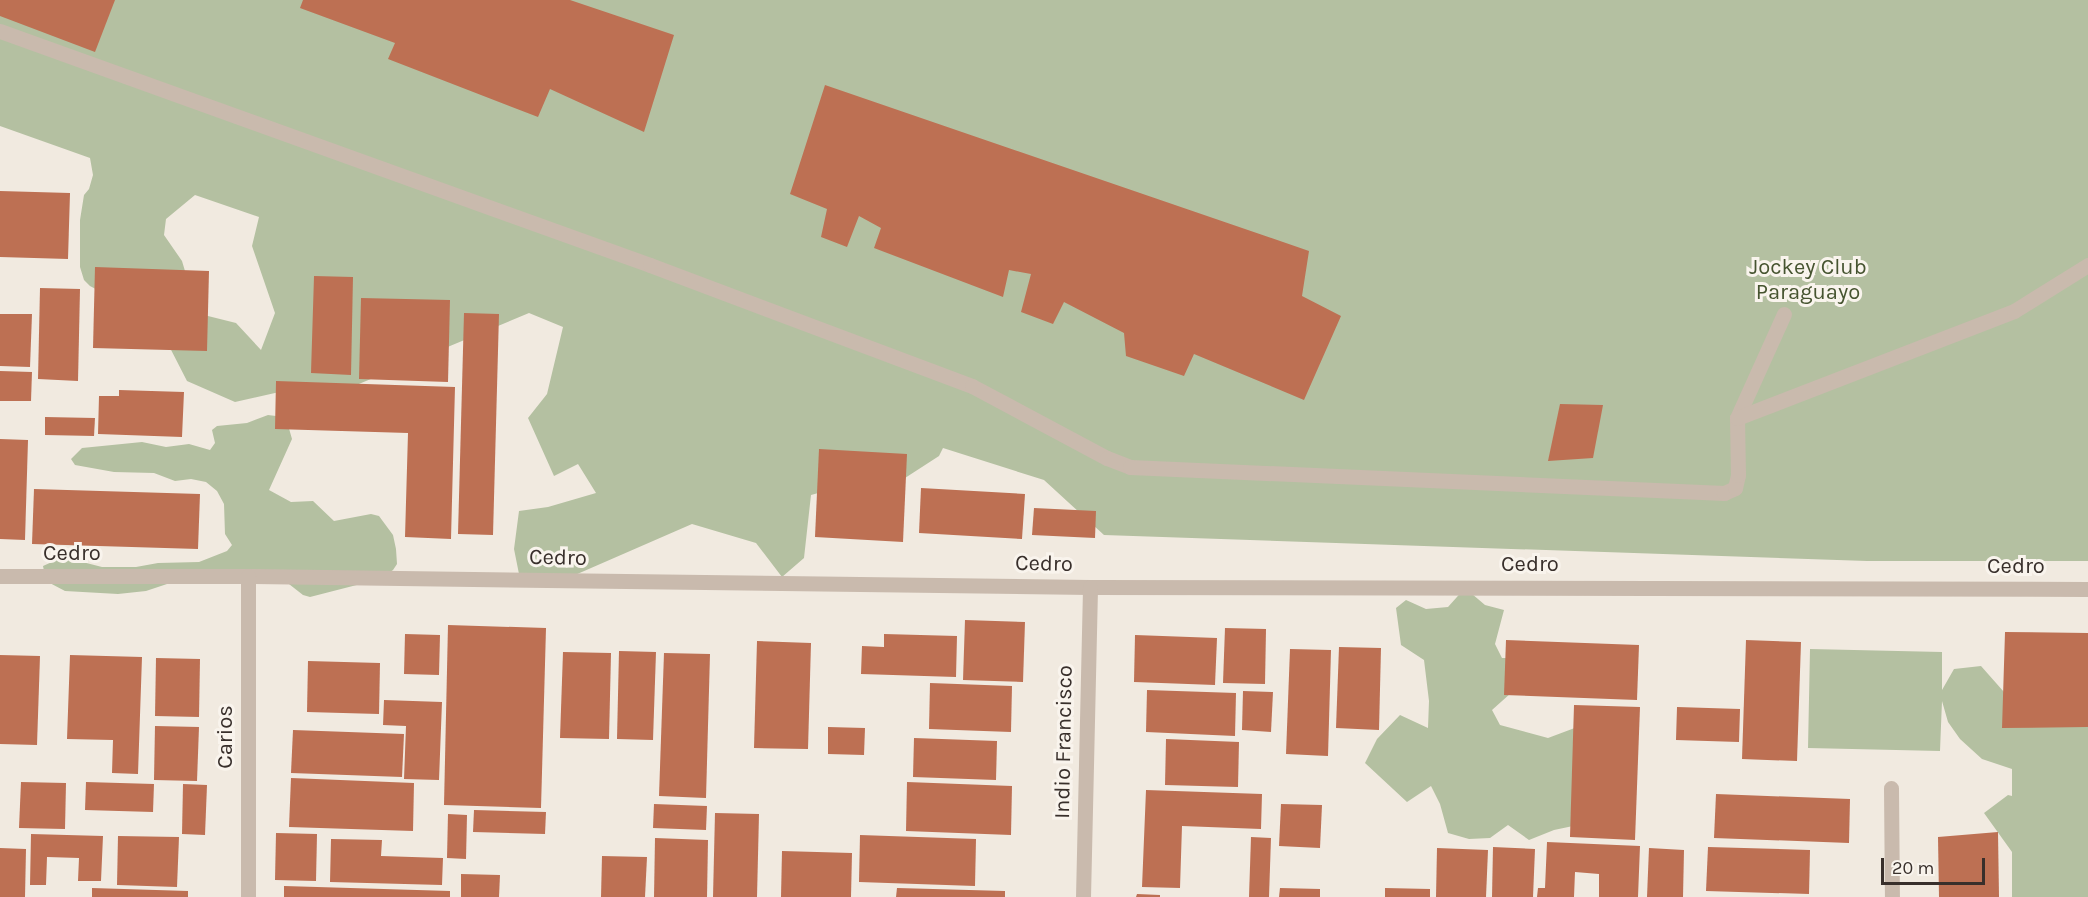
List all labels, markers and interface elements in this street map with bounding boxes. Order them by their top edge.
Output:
park label: Jockey Club Paraguayo [1749,254,1867,306]
street label: Cedro [43,541,101,567]
street label: Cedro [529,544,587,572]
street label: Cedro [1015,550,1073,578]
street label: Cedro [1501,552,1559,578]
street label: Cedro [1987,554,2045,580]
street label: Indio Francisco [1049,665,1079,819]
street label: Carios [213,705,239,769]
scale bar [1884,846,1988,884]
text: 20 m [1892,857,1934,879]

